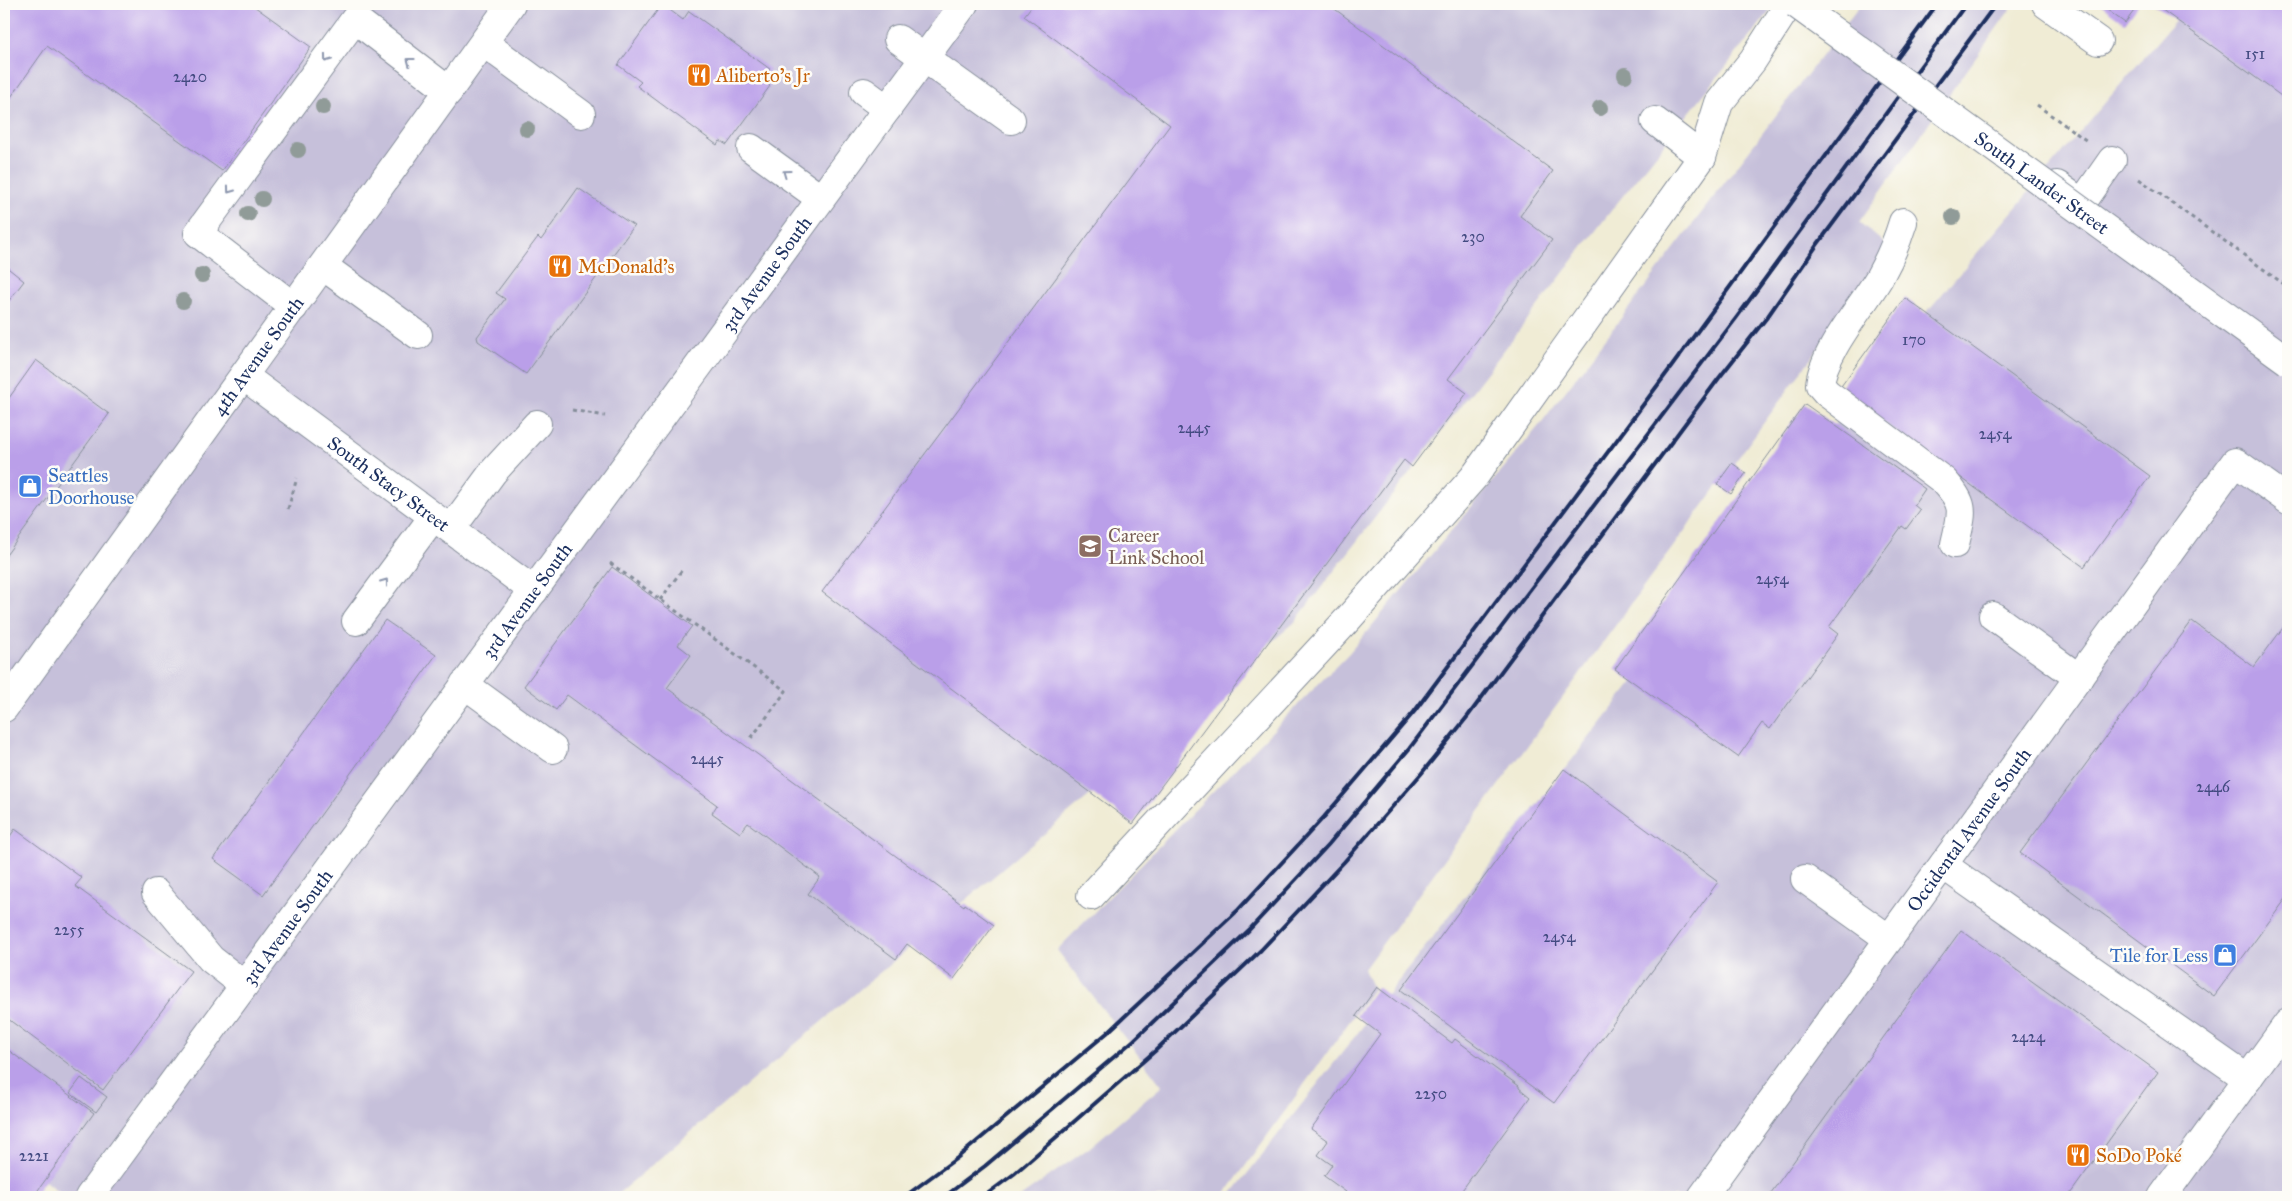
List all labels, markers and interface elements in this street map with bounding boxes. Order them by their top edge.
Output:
house number: 151 [2245,44,2265,63]
one-way arrow [324,53,332,62]
one-way arrow [407,59,416,67]
restaurant icon: Aliberto's Jr [686,62,712,88]
place label: Aliberto's Jr [715,64,811,88]
house number: 2420 [173,67,207,86]
street label: South Lander Street [1970,126,2114,239]
one-way arrow [782,170,792,179]
one-way arrow [228,184,236,193]
street label: 3rd Avenue South [716,211,816,336]
house number: 230 [1461,227,1485,246]
restaurant icon: McDonald's [547,253,573,279]
place label: McDonald's [578,255,675,278]
street label: 4th Avenue South [207,291,308,420]
house number: 170 [1902,330,1926,349]
house number: 2445 [1177,418,1211,437]
house number: 2454 [1979,424,2012,443]
street label: South Stacy Street [323,431,455,536]
place label: Seattles Doorhouse [48,464,135,509]
shop icon: Seattles Doorhouse [17,473,43,499]
place label: Career Link School [1108,524,1205,569]
school or university icon: Career Link School [1077,533,1103,559]
street label: 3rd Avenue South [477,538,577,663]
house number: 2454 [1756,569,1789,588]
one-way arrow [379,578,388,588]
street label: Occidental Avenue South [1902,743,2036,916]
house number: 2445 [690,749,724,768]
house number: 2446 [2196,777,2231,796]
street label: 3rd Avenue South [237,864,337,989]
house number: 2255 [54,920,85,939]
house number: 2454 [1543,927,1576,946]
shop icon: Tile for Less [2212,942,2238,968]
place label: Tile for Less [2110,944,2208,967]
house number: 2424 [2011,1027,2046,1046]
house number: 2250 [1415,1084,1447,1103]
restaurant icon: SoDo Poké [2065,1142,2091,1168]
place label: SoDo Poké [2096,1144,2182,1167]
house number: 2221 [19,1146,49,1165]

